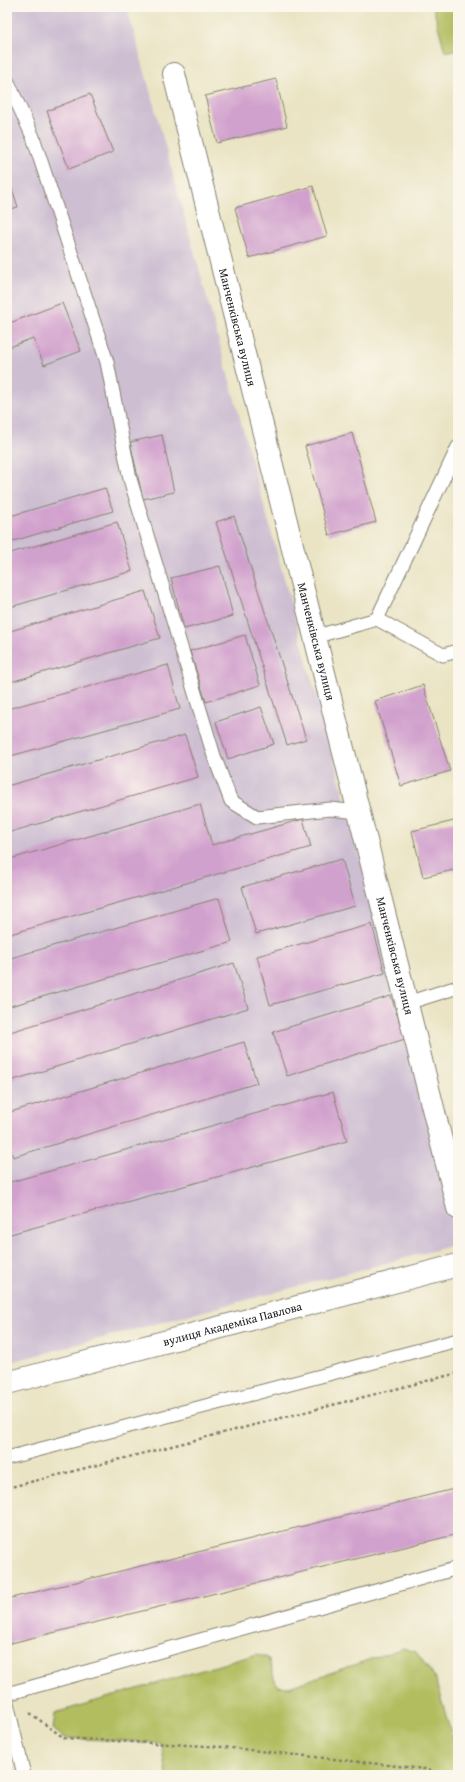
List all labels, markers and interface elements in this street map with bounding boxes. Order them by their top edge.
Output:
street label: Манченківська вулиця [215,266,261,388]
street label: Манченківська вулиця [294,581,340,702]
street label: Манченківська вулиця [372,895,418,1016]
street label: вулиця Академіка Павлова [161,1297,304,1350]

